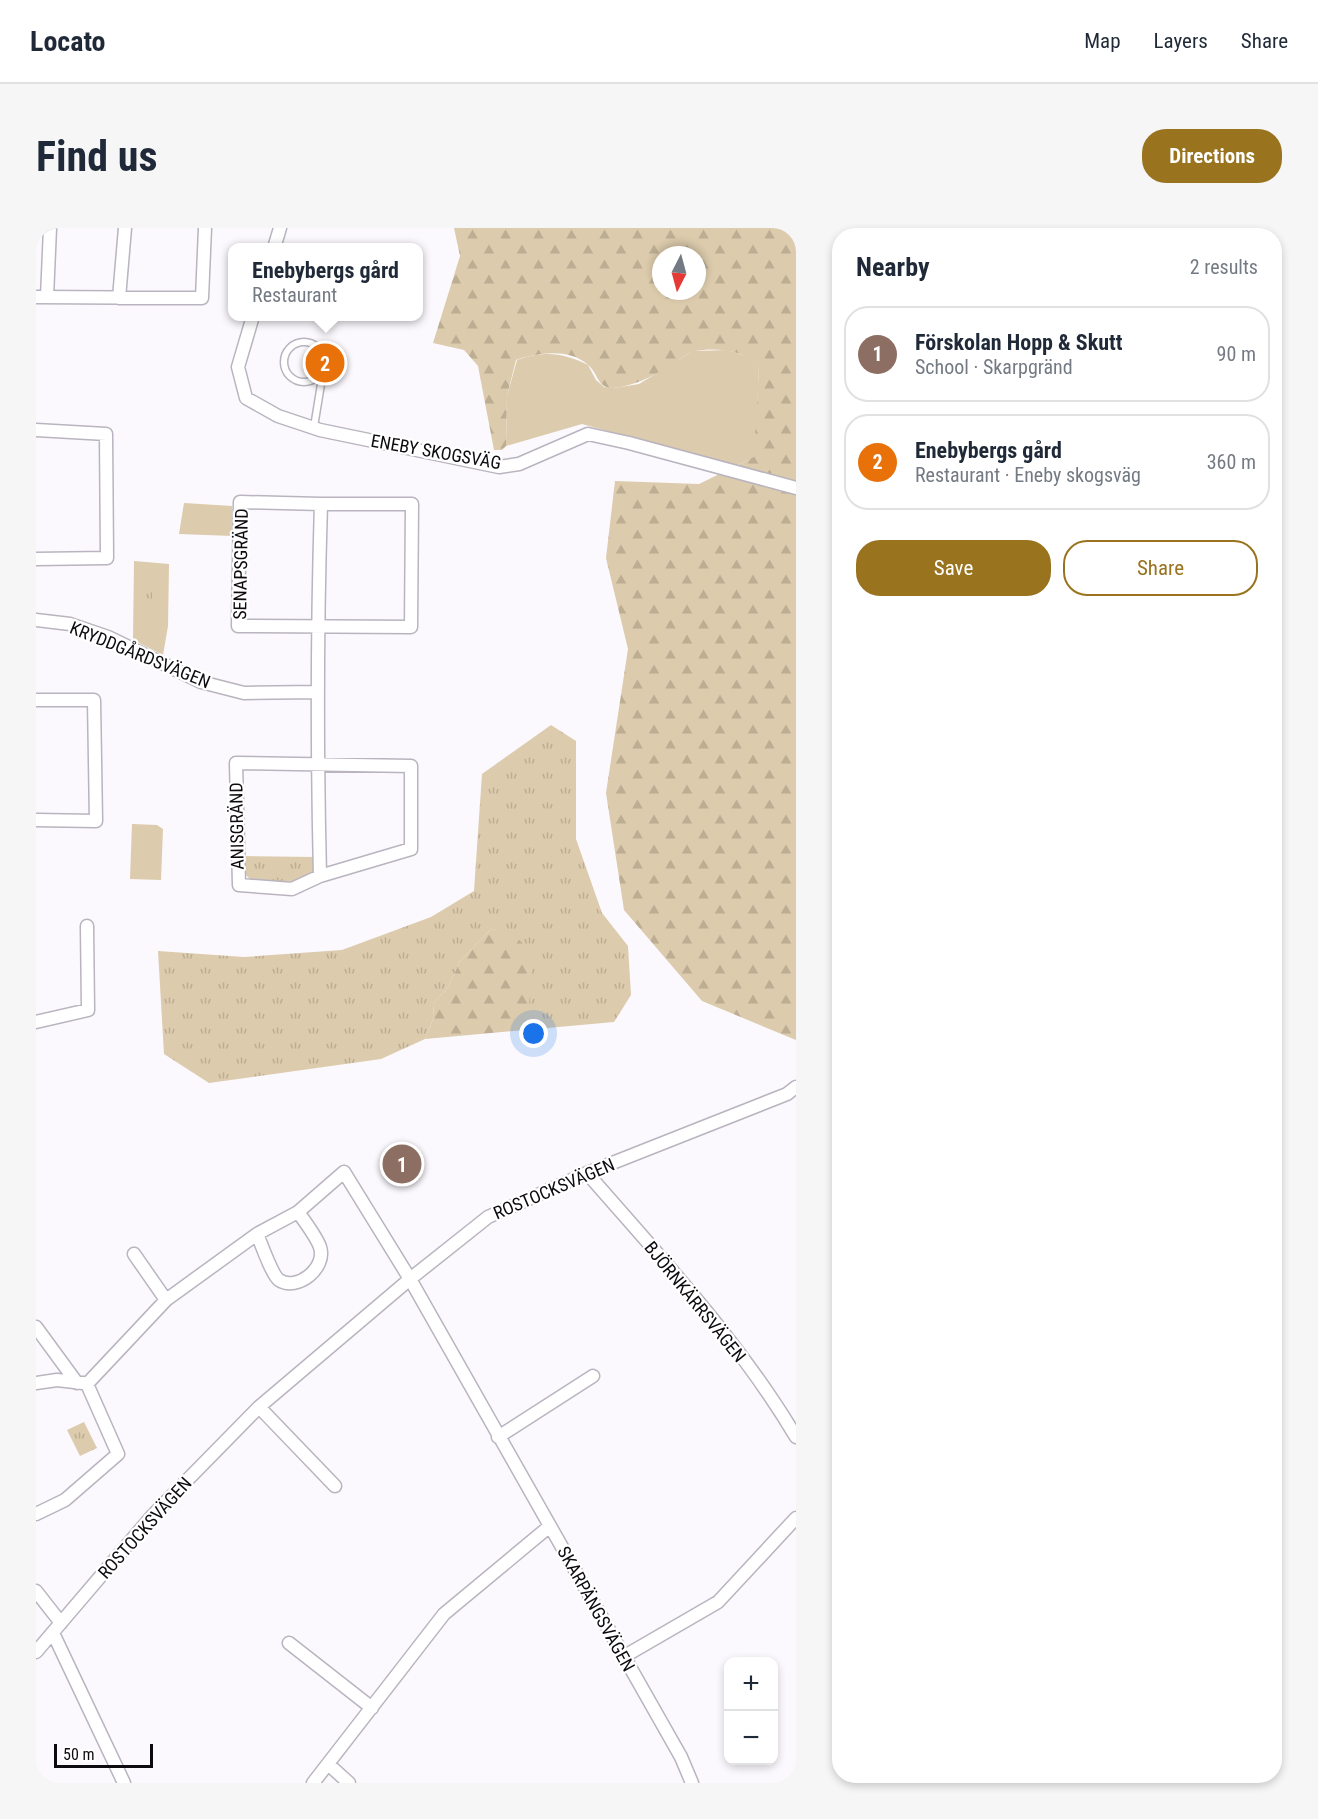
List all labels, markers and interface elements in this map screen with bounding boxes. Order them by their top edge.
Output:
text: Locato [30,25,106,58]
text: Map [1084,29,1121,53]
text: Layers [1154,29,1208,53]
text: Share [1241,29,1288,53]
button: Directions [1142,129,1282,183]
text: Find us [36,132,157,181]
popup [228,243,423,321]
north arrow [652,246,706,300]
text: Nearby [856,252,930,282]
text: 2 results [1190,255,1258,279]
text: Enebybergs gård [252,258,399,283]
text: Restaurant [252,283,337,307]
text: Förskolan Hopp & Skutt [915,330,1123,355]
pin: 2 [306,340,344,386]
text: 1 [872,342,883,366]
text: 90 m [1217,342,1256,366]
text: School · Skarpgränd [915,355,1073,379]
street label: ENEBY SKOGSVÄG [369,430,503,473]
text: Enebybergs gård [915,438,1062,463]
text: 2 [872,450,883,474]
text: 360 m [1207,450,1256,474]
text: Restaurant · Eneby skogsväg [915,463,1141,487]
street label: SENAPSGRÄND [229,508,252,620]
button: Save [856,540,1051,596]
button: Share [1063,540,1258,596]
street label: KRYDDGÅRDSVÄGEN [67,616,214,692]
street label: ANISGRÄND [225,782,248,870]
your location [519,1019,548,1048]
pin: 1 [382,1142,422,1186]
street label: ROSTOCKSVÄGEN [490,1154,617,1223]
street label: BJÖRNKÄRRSVÄGEN [640,1237,750,1366]
street label: ROSTOCKSVÄGEN [94,1473,196,1583]
street label: SKARPÄNGSVÄGEN [553,1543,640,1675]
map controls [724,1657,778,1765]
button: + [724,1657,778,1711]
button: − [724,1711,778,1765]
scale bar [54,1741,153,1768]
text: 50 m [63,1745,95,1764]

